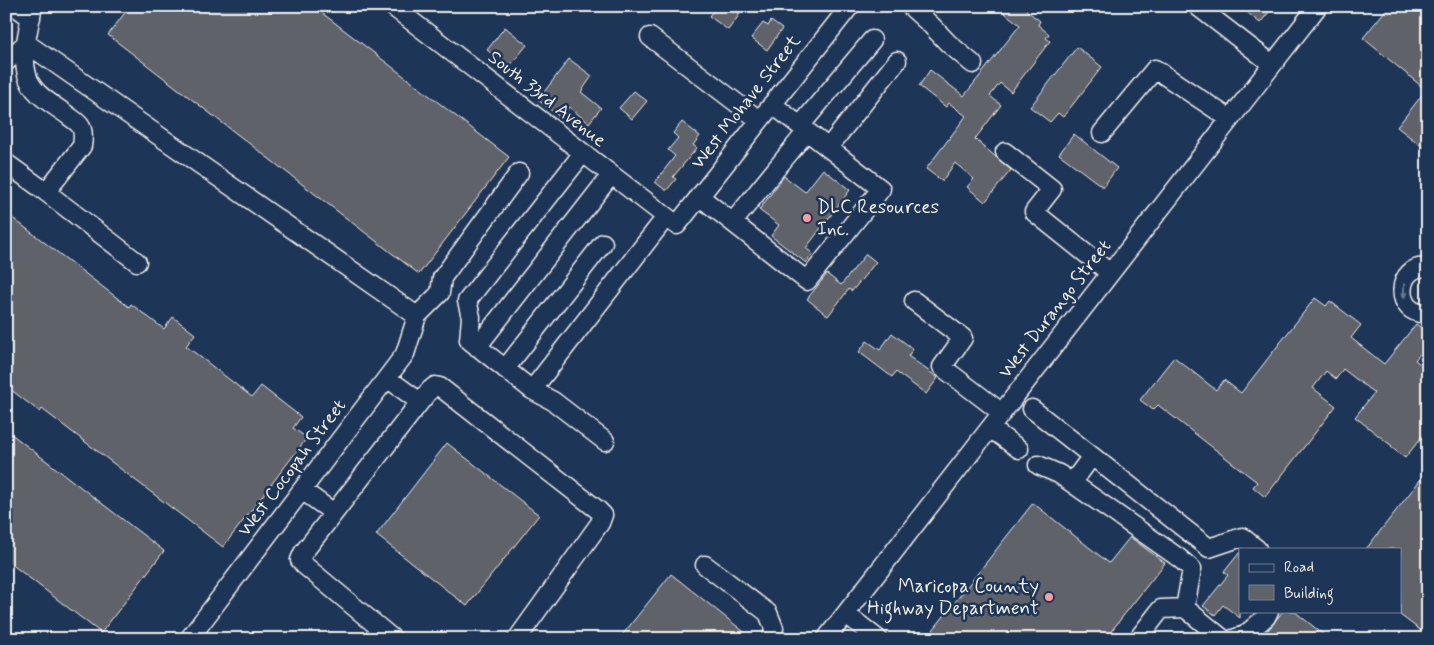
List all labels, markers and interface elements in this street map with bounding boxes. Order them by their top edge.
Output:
street label: West Mohave Street [686,30,806,174]
street label: South 33rd Avenue [483,45,611,153]
place label: DLC Resources Inc. [817,195,939,242]
marker: DLC Resources Inc. [801,212,813,224]
street label: West Durango Street [993,235,1118,384]
one-way arrow [1400,283,1408,299]
street label: West Cocopah Street [232,394,352,542]
legend [1239,548,1402,612]
text: Road [1284,558,1314,578]
place label: Maricopa County Highway Department [867,574,1039,624]
text: Building [1284,584,1334,605]
marker: Maricopa County Highway Department [1043,591,1055,603]

